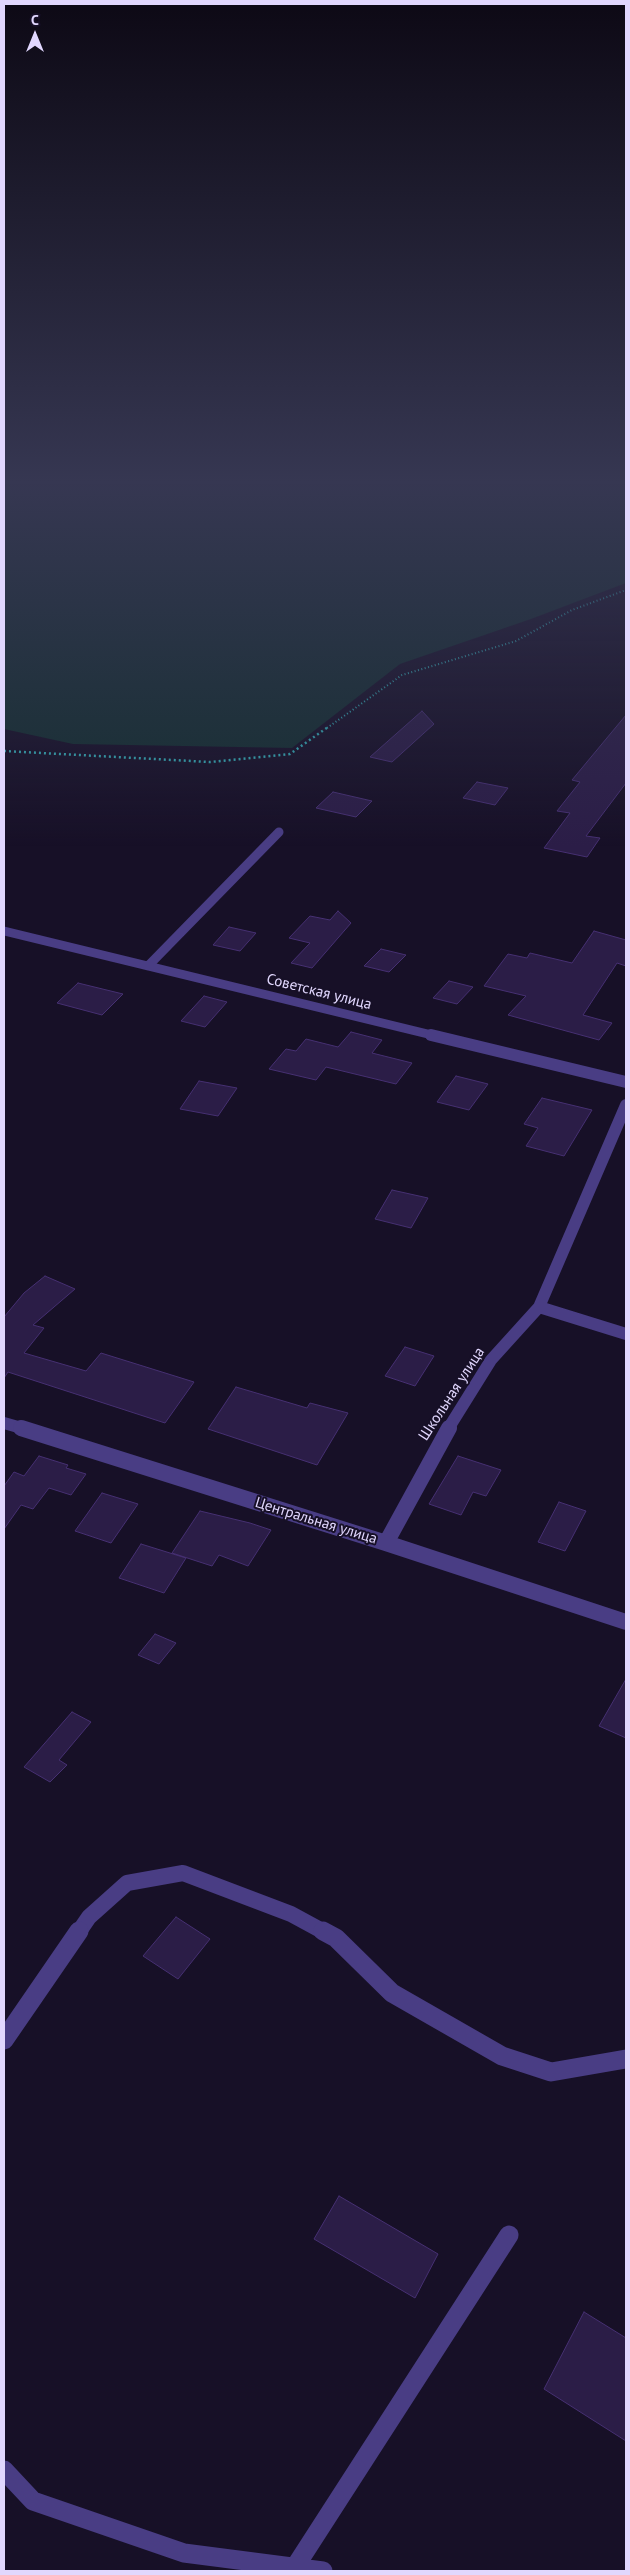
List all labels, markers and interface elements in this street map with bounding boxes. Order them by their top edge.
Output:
north arrow [10,10,60,60]
text: С [31,11,39,29]
street label: Советская улица [265,970,373,1014]
street label: Школьная улица [415,1344,489,1444]
street label: Центральная улица [253,1494,379,1548]

